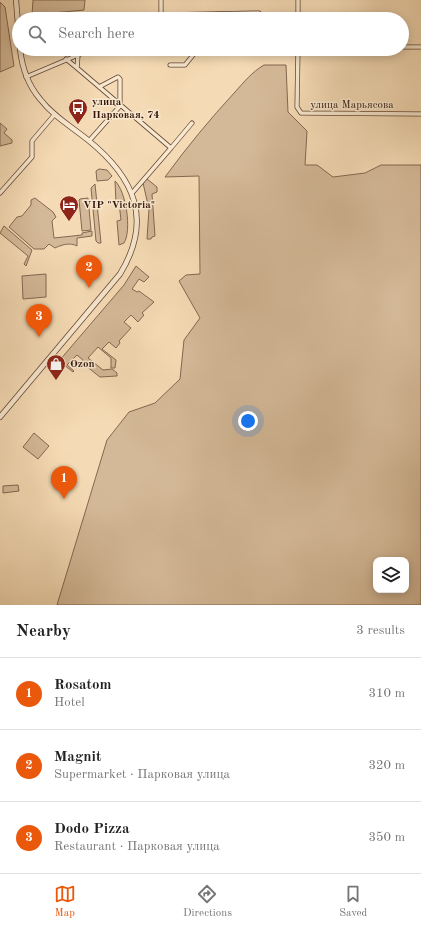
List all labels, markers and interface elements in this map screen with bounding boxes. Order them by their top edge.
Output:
search box [12,12,409,56]
icon: search [26,23,48,45]
text: Search here [58,27,135,42]
bus stop icon: улица Парковая, 74 [67,97,89,125]
place label: улица Парковая, 74 [92,97,160,121]
street label: улица Марьясова [310,100,394,111]
hotel icon: VIP "Victoria" [58,194,80,222]
place label: VIP "Victoria" [83,200,155,211]
pin: 2 [76,255,102,288]
pin: 3 [26,304,52,337]
shop icon: Ozon [45,353,67,381]
place label: Ozon [70,359,95,370]
your location [238,411,258,431]
pin: 1 [51,466,77,499]
map controls [373,557,409,593]
button: layers [373,557,409,593]
text: Nearby [16,623,71,640]
text: 3 results [356,624,405,637]
text: Rosatom [54,678,112,693]
text: 1 [25,687,33,700]
text: 310 m [368,687,405,700]
text: Hotel [54,696,85,709]
text: Magnit [54,750,102,765]
text: 2 [25,759,33,772]
text: 320 m [368,759,405,772]
text: Supermarket · Парковая улица [54,768,230,781]
text: Dodo Pizza [54,822,130,837]
text: 3 [25,831,33,844]
text: 350 m [368,831,405,844]
text: Restaurant · Парковая улица [54,840,220,853]
tab: Map [54,883,76,921]
tab: Directions [183,883,232,921]
tab: Saved [339,883,367,921]

